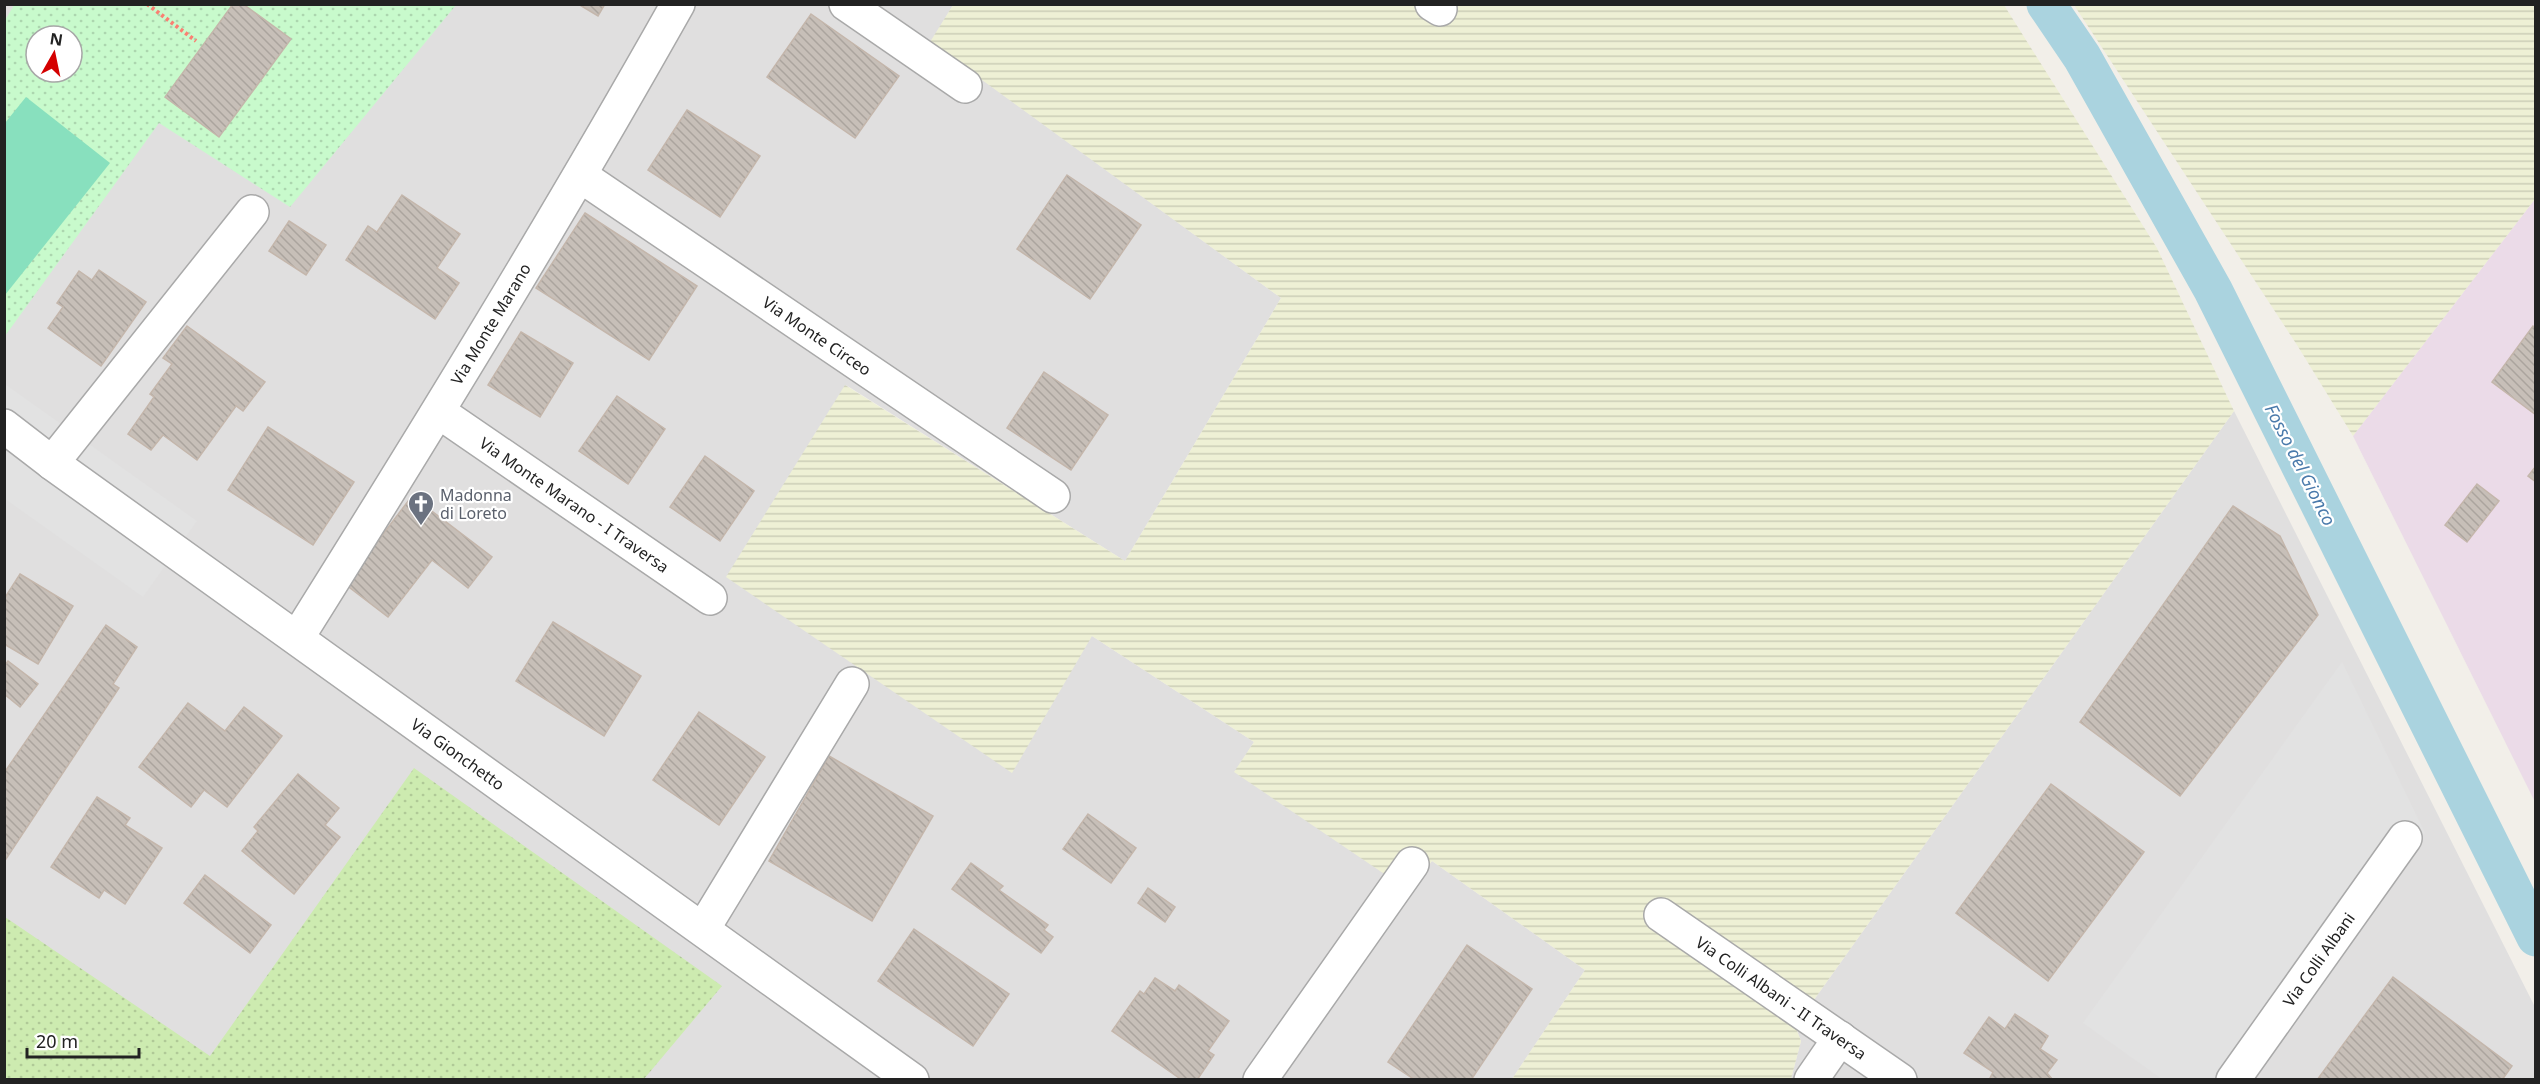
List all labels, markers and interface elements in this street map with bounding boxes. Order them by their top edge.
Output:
north arrow [24,24,84,84]
text: N [48,27,64,51]
street label: Via Monte Marano [446,259,536,389]
street label: Via Monte Circeo [758,291,876,381]
water label: Fosso del Gionco [2260,400,2342,529]
street label: Via Monte Marano - I Traversa [475,432,673,578]
place label: Madonna di Loreto [440,484,512,524]
church icon: Madonna di Loreto [406,489,436,527]
street label: Via Gionchetto [407,713,509,795]
street label: Via Colli Albani [2278,908,2360,1011]
street label: Via Colli Albani - II Traversa [1691,931,1871,1065]
scale bar [27,1021,140,1059]
text: 20 m [36,1029,78,1053]

